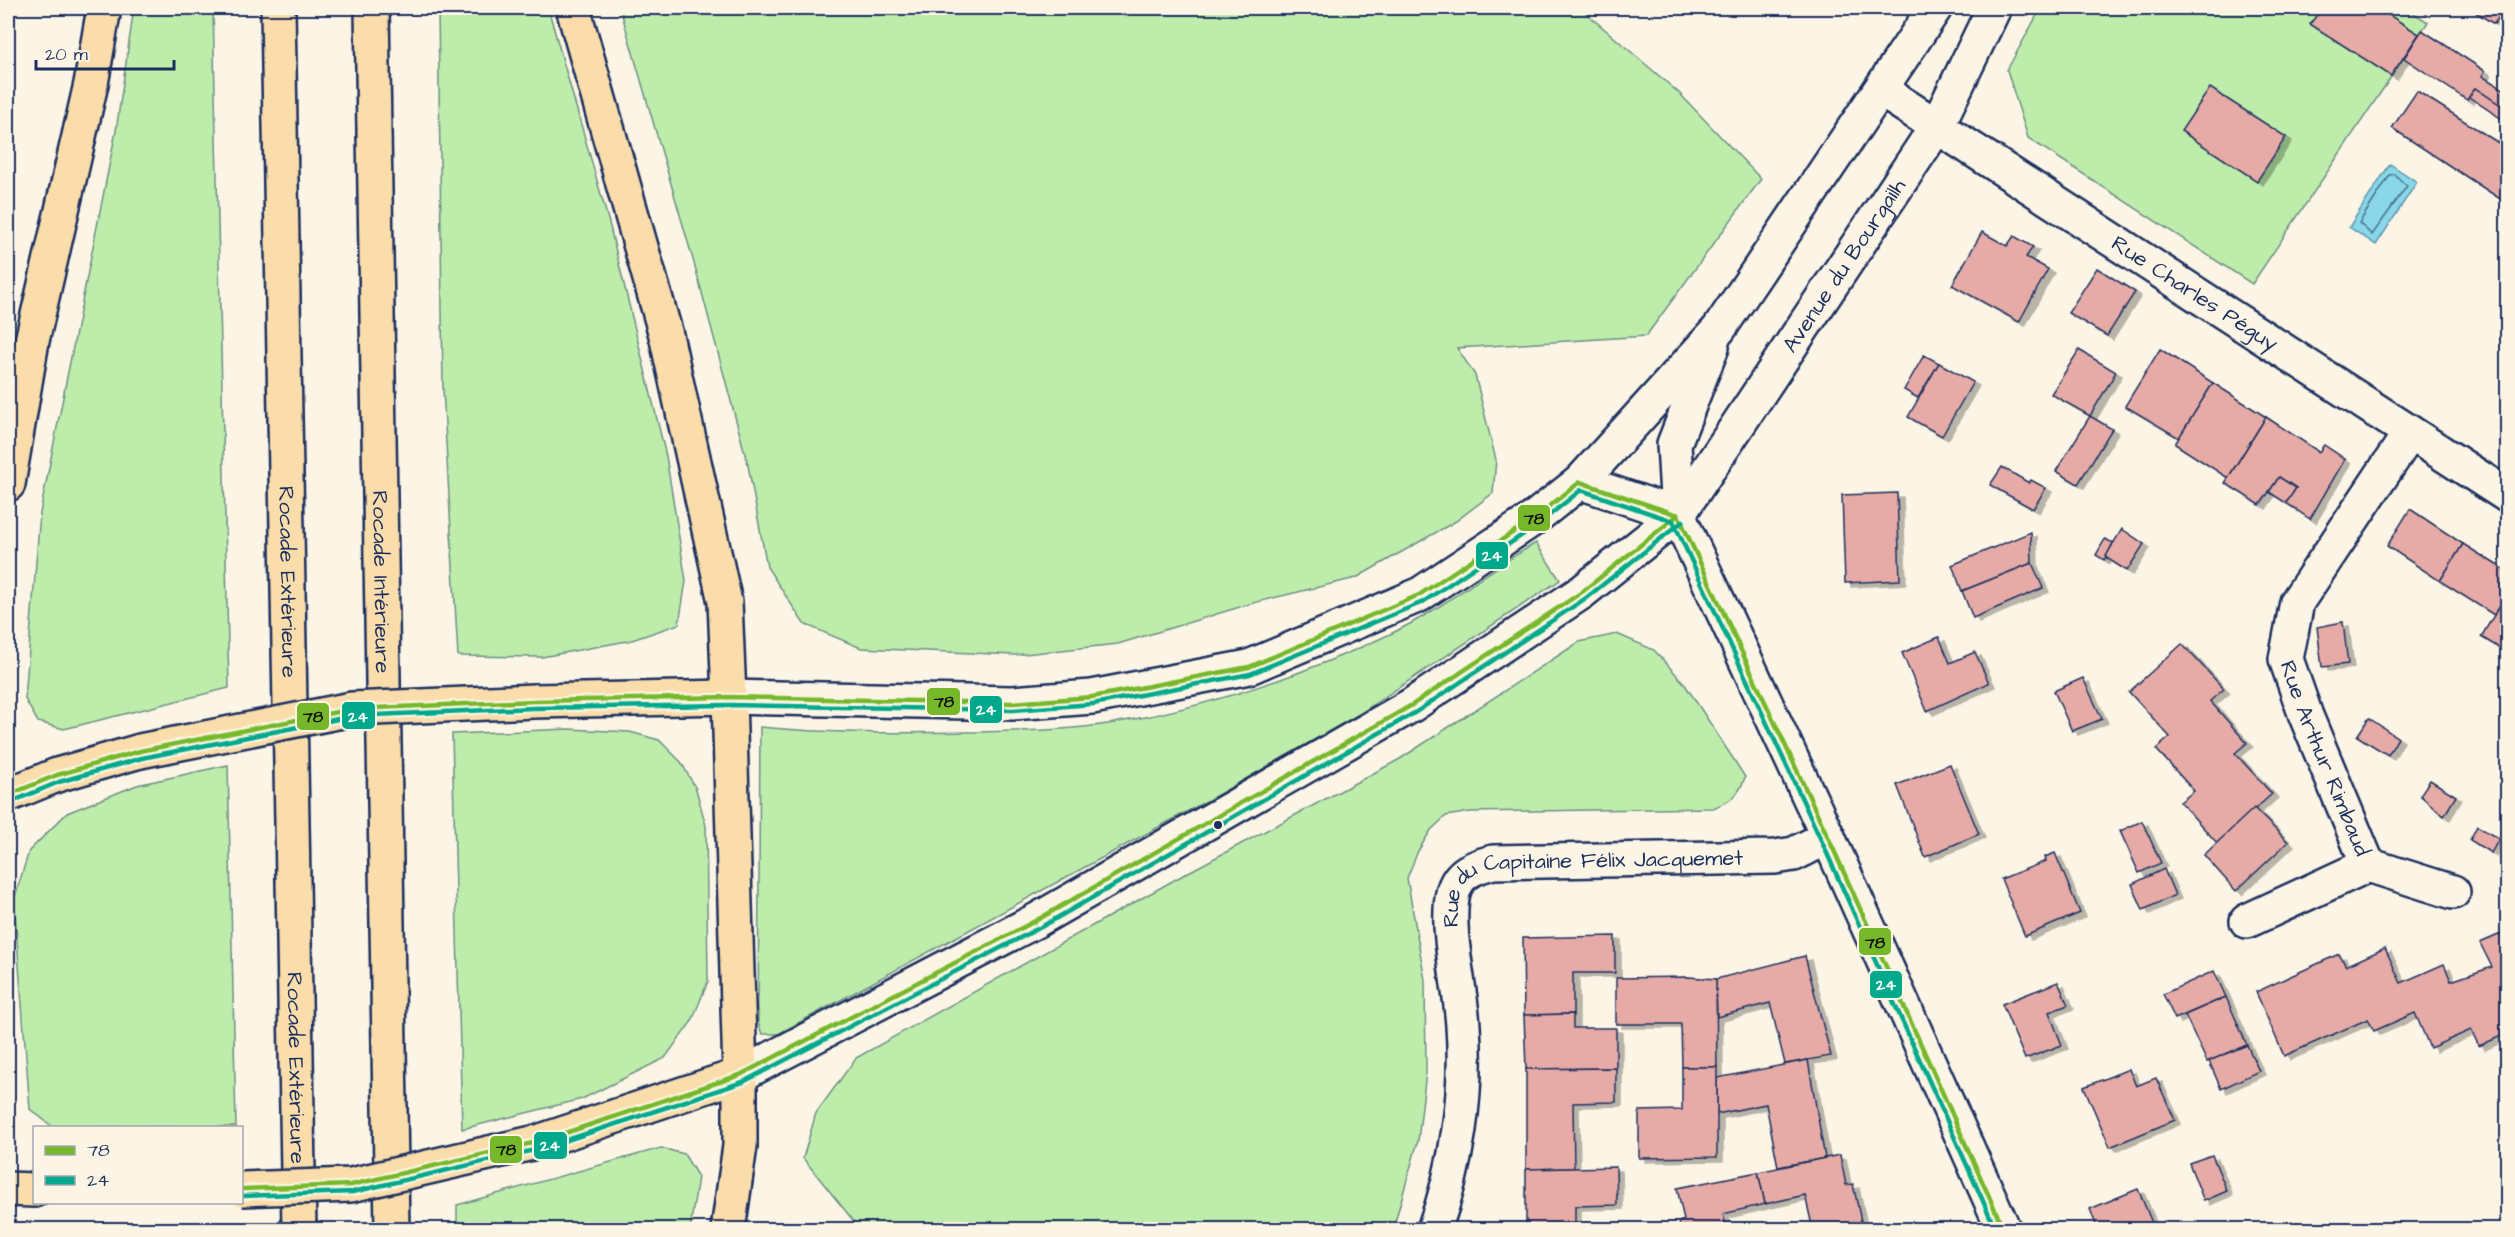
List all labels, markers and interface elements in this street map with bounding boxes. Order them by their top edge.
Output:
scale bar [36,33,174,71]
text: 20 m [45,42,88,67]
street label: Avenue du Bourgailh [1775,172,1913,359]
street label: Rue Charles Péguy [2105,228,2284,360]
street label: Rocade Extérieure [271,486,305,678]
street label: Rocade Intérieure [364,490,398,674]
line badge: 78 [1517,504,1551,532]
text: 78 [1523,508,1545,530]
line badge: 24 [1475,541,1509,570]
text: 24 [1481,545,1502,567]
street label: Rue Arthur Rimbaud [2272,656,2378,861]
line badge: 78 [926,687,961,716]
text: 78 [933,691,955,713]
line badge: 24 [969,695,1003,724]
text: 24 [975,699,996,721]
line badge: 24 [341,701,376,730]
line badge: 78 [296,702,330,731]
text: 78 [302,706,324,728]
text: 24 [347,706,368,728]
unlabelled marker [1212,819,1224,831]
street label: Rue du Capitaine Félix Jacquemet [1435,842,1743,928]
line badge: 78 [1858,927,1892,956]
text: 78 [1864,932,1886,954]
line badge: 24 [1869,970,1903,999]
street label: Rocade Extérieure [279,972,313,1164]
text: 24 [1875,974,1896,996]
legend [33,1126,243,1204]
line badge: 24 [533,1131,568,1160]
line badge: 78 [489,1135,523,1164]
text: 24 [539,1135,560,1157]
text: 78 [87,1138,110,1163]
text: 78 [495,1139,517,1161]
text: 24 [87,1168,110,1193]

